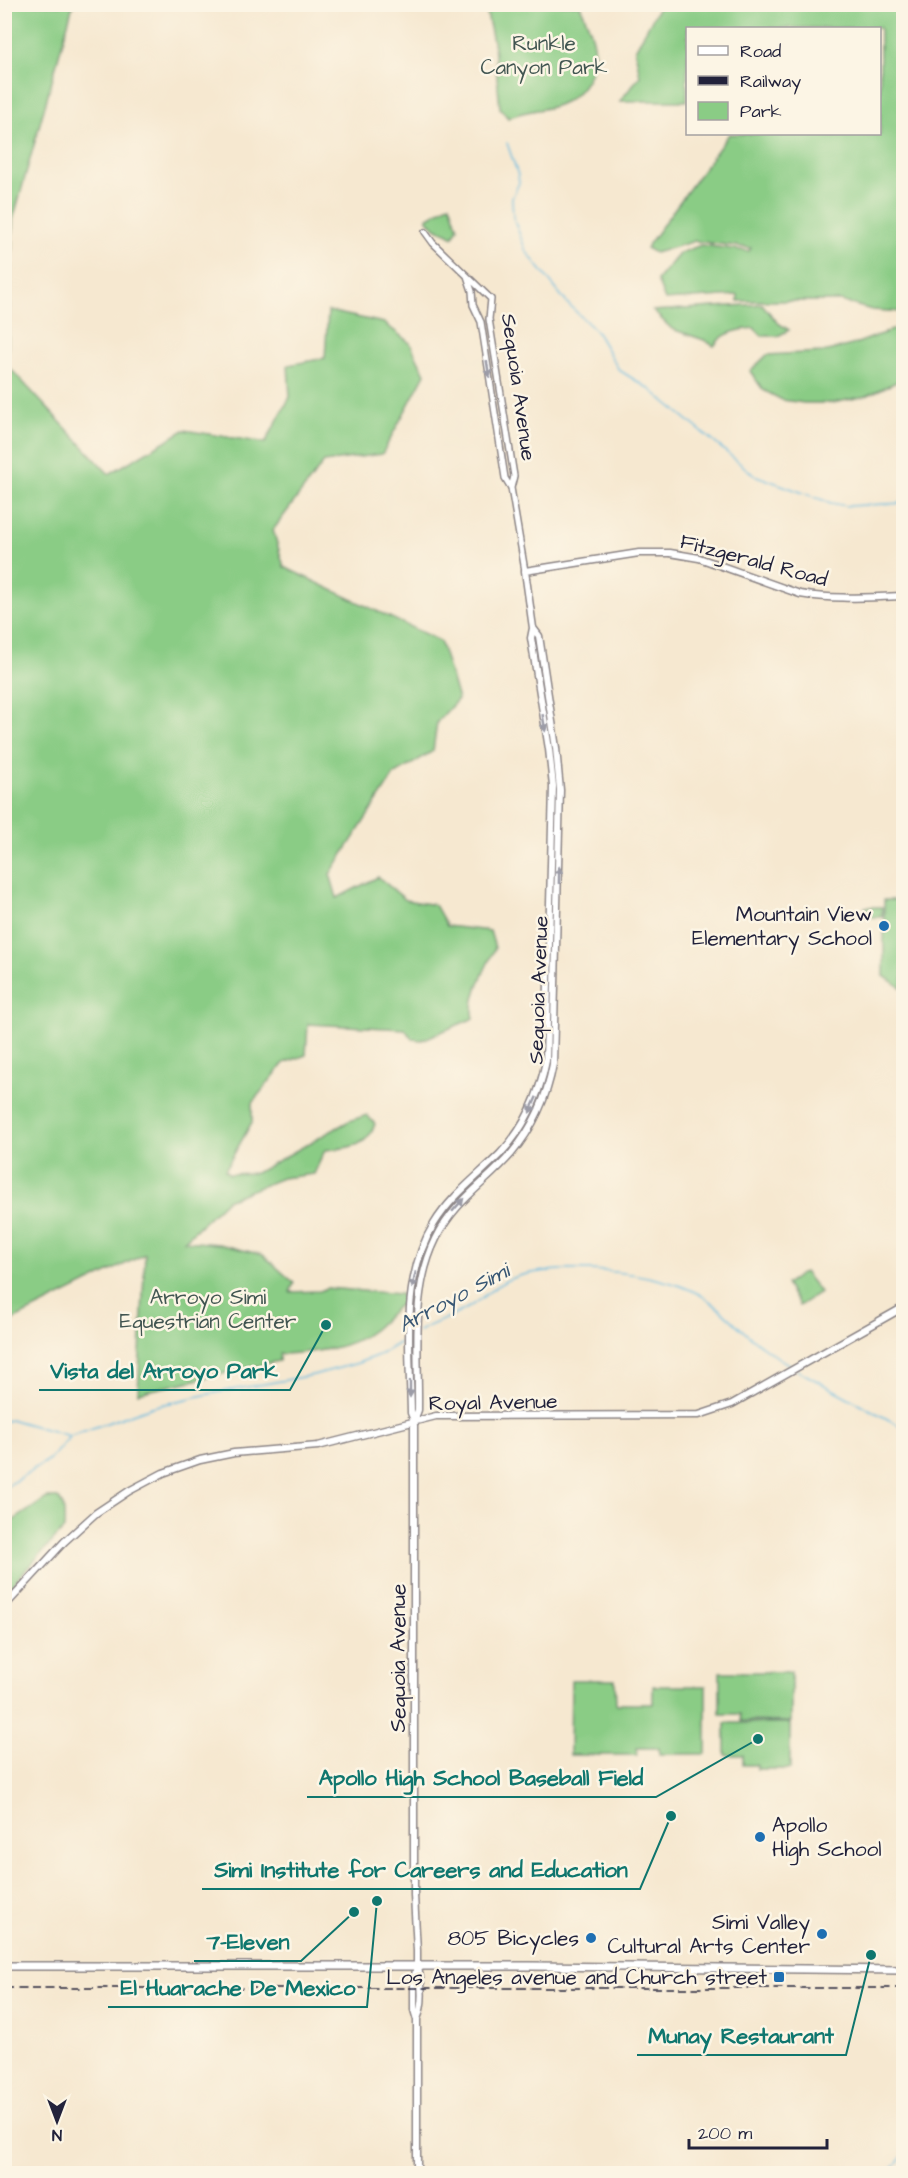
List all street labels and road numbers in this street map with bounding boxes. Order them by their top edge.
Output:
street label: Sequoia Avenue [494,311,543,463]
street label: Fitzgerald Road [676,527,831,596]
street label: Sequoia Avenue [521,915,556,1065]
street label: Royal Avenue [428,1387,558,1420]
street label: Sequoia Avenue [384,1584,413,1732]

